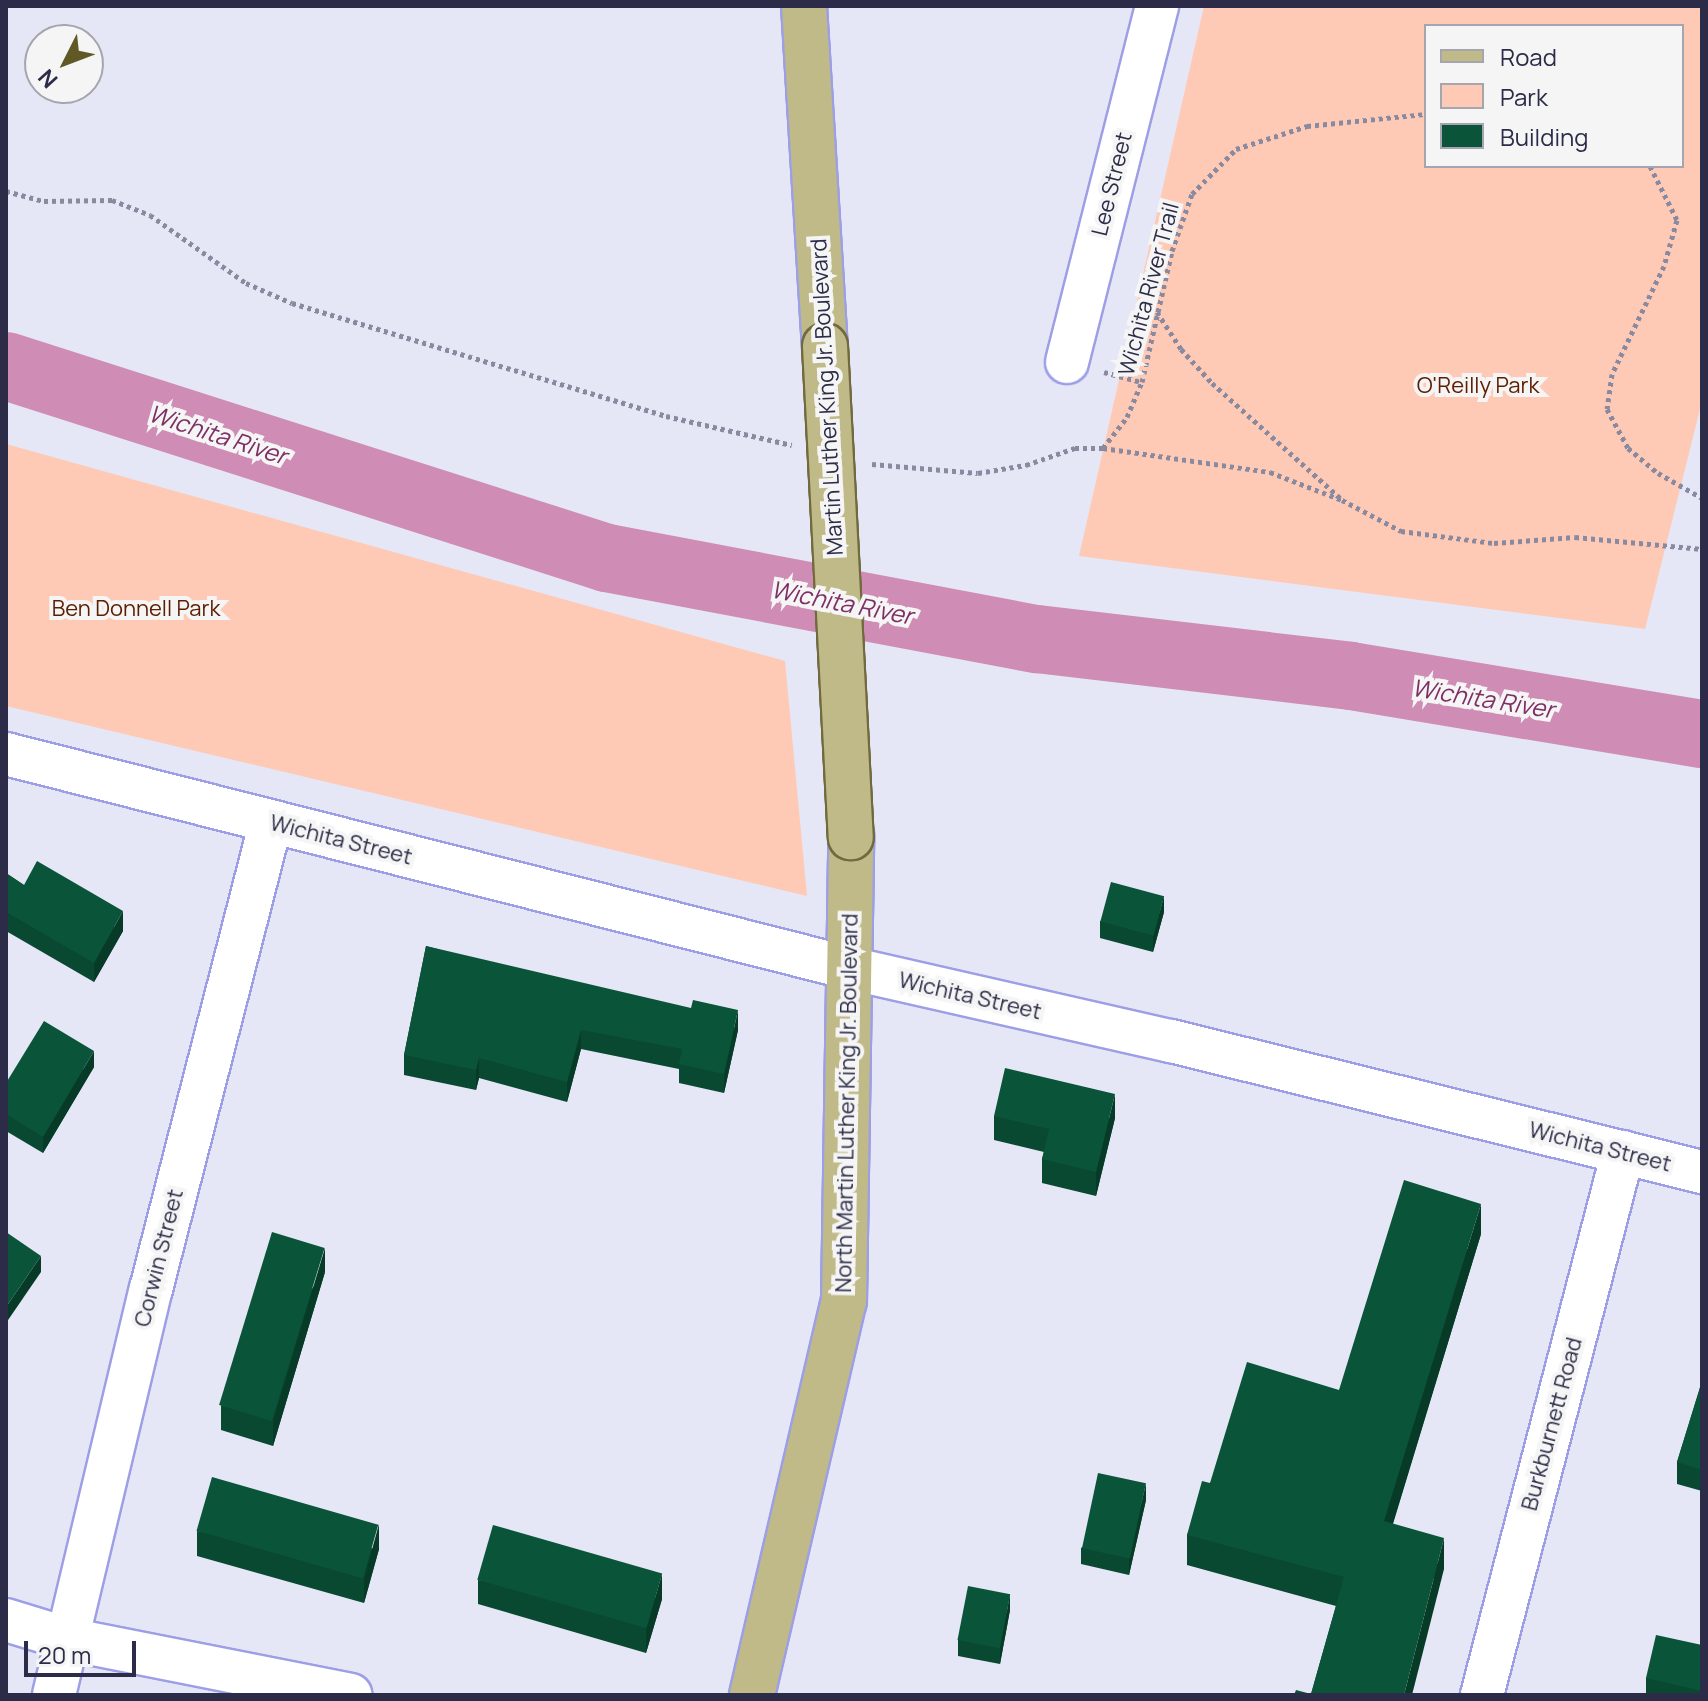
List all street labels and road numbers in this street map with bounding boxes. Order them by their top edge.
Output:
street label: Lee Street [1086,129,1138,239]
street label: Wichita River Trail [1113,200,1185,378]
street label: Martin Luther King Jr. Boulevard [806,238,848,556]
street label: Wichita Street [267,810,415,870]
street label: North Martin Luther King Jr. Boulevard [830,913,864,1293]
street label: Wichita Street [896,967,1044,1025]
street label: Wichita Street [1526,1117,1674,1177]
street label: Corwin Street [129,1187,189,1329]
street label: Burkburnett Road [1516,1335,1588,1513]

